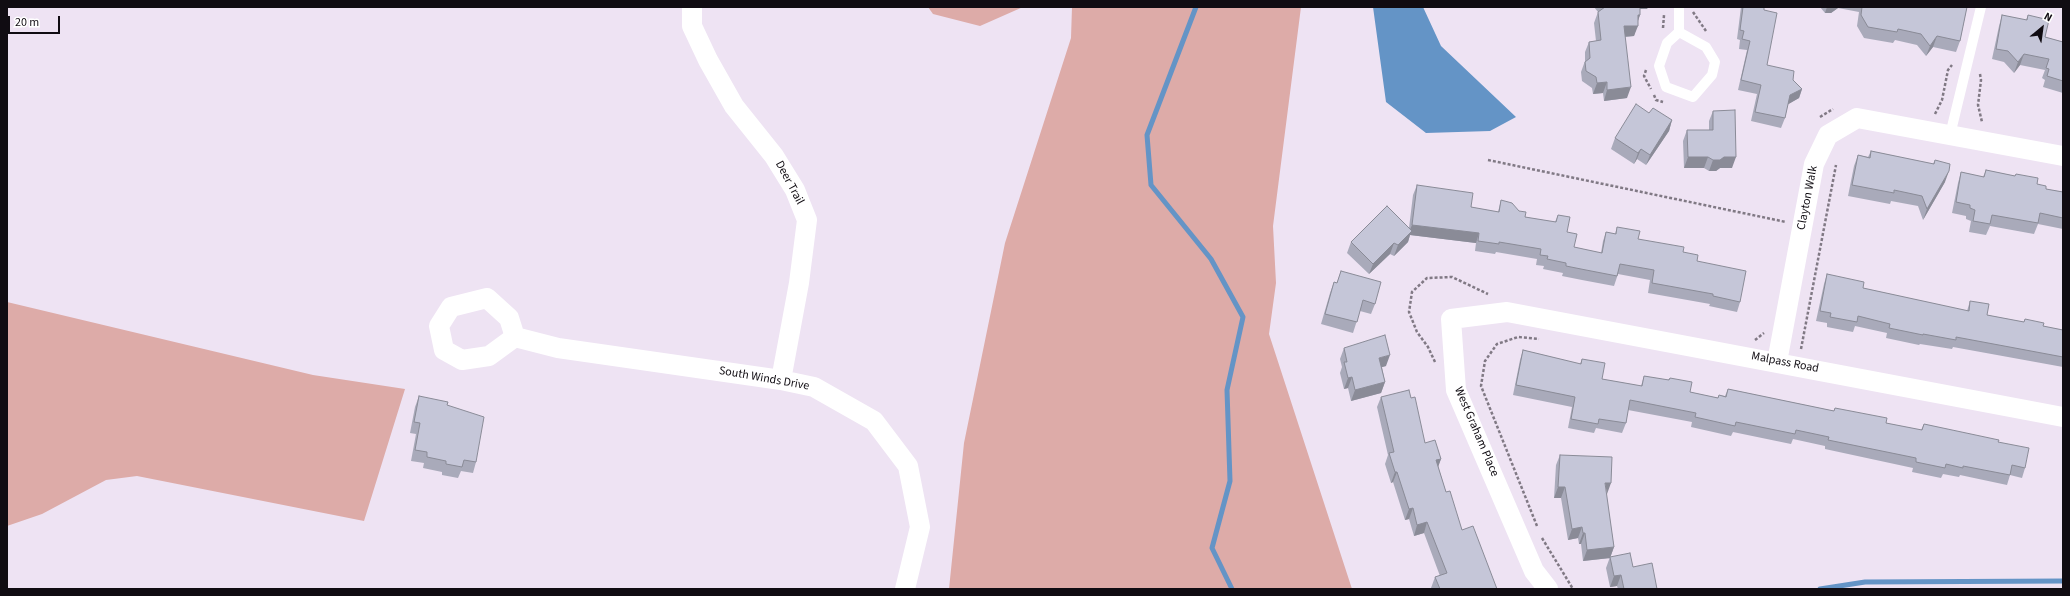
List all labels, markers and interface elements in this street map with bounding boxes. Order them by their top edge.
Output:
scale bar [10,8,62,34]
north arrow [2022,8,2062,48]
text: N [2041,9,2055,25]
text: 20 m [15,14,39,31]
street label: Deer Trail [771,159,807,207]
street label: Clayton Walk [1795,165,1821,231]
street label: Malpass Road [1750,349,1820,377]
street label: South Winds Drive [718,364,810,394]
street label: West Graham Place [1451,385,1501,479]

